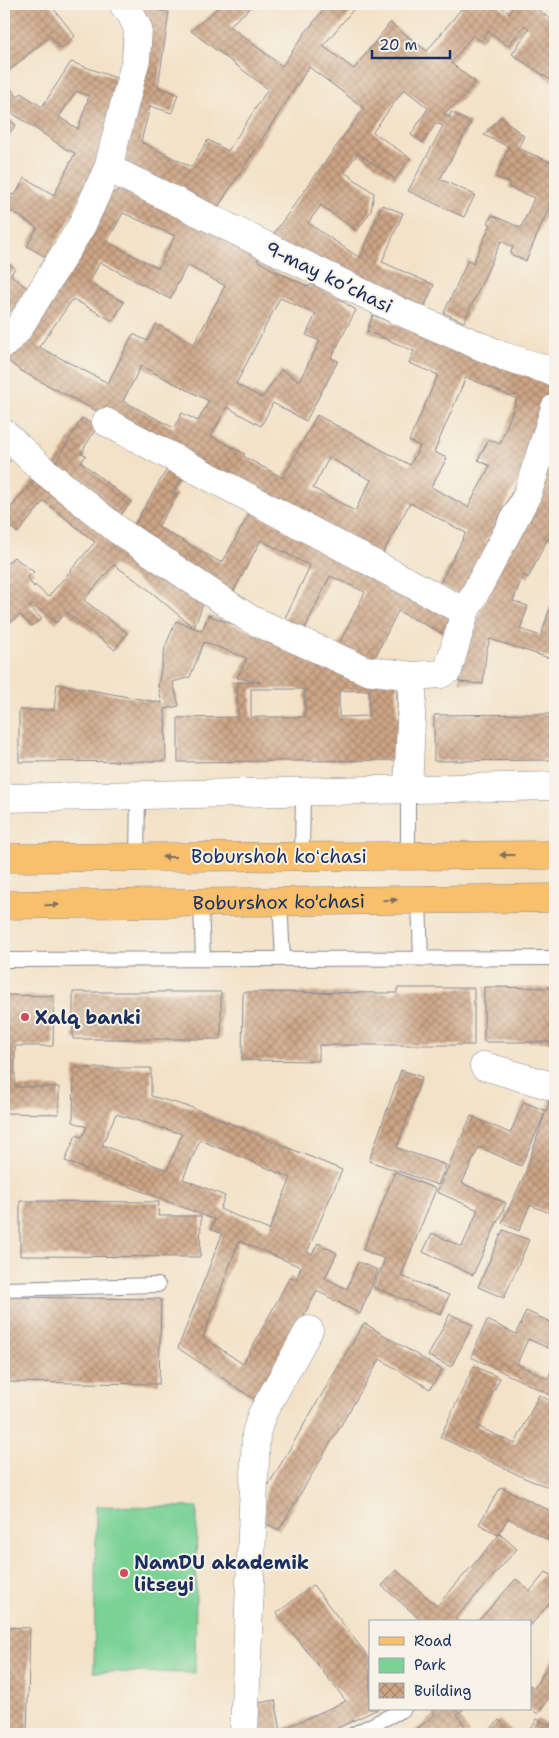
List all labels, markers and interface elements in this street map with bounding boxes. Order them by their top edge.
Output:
scale bar [372,28,449,60]
text: 20 m [379,35,418,55]
street label: 9-may koʼchasi [261,235,397,319]
street label: Boburshoh koʻchasi [191,844,367,869]
one-way arrow [498,851,514,859]
one-way arrow [161,853,177,861]
street label: Boburshox ko'chasi [193,888,365,915]
one-way arrow [382,896,398,904]
one-way arrow [45,901,61,909]
place label: Xalq banki [35,1005,141,1030]
marker: Xalq banki [19,1011,31,1023]
place label: NamDU akademik litseyi [134,1550,309,1597]
marker: NamDU akademik litseyi [118,1567,130,1579]
legend [369,1620,532,1710]
text: Road [414,1631,452,1651]
text: Park [414,1655,446,1675]
text: Building [414,1681,471,1701]

